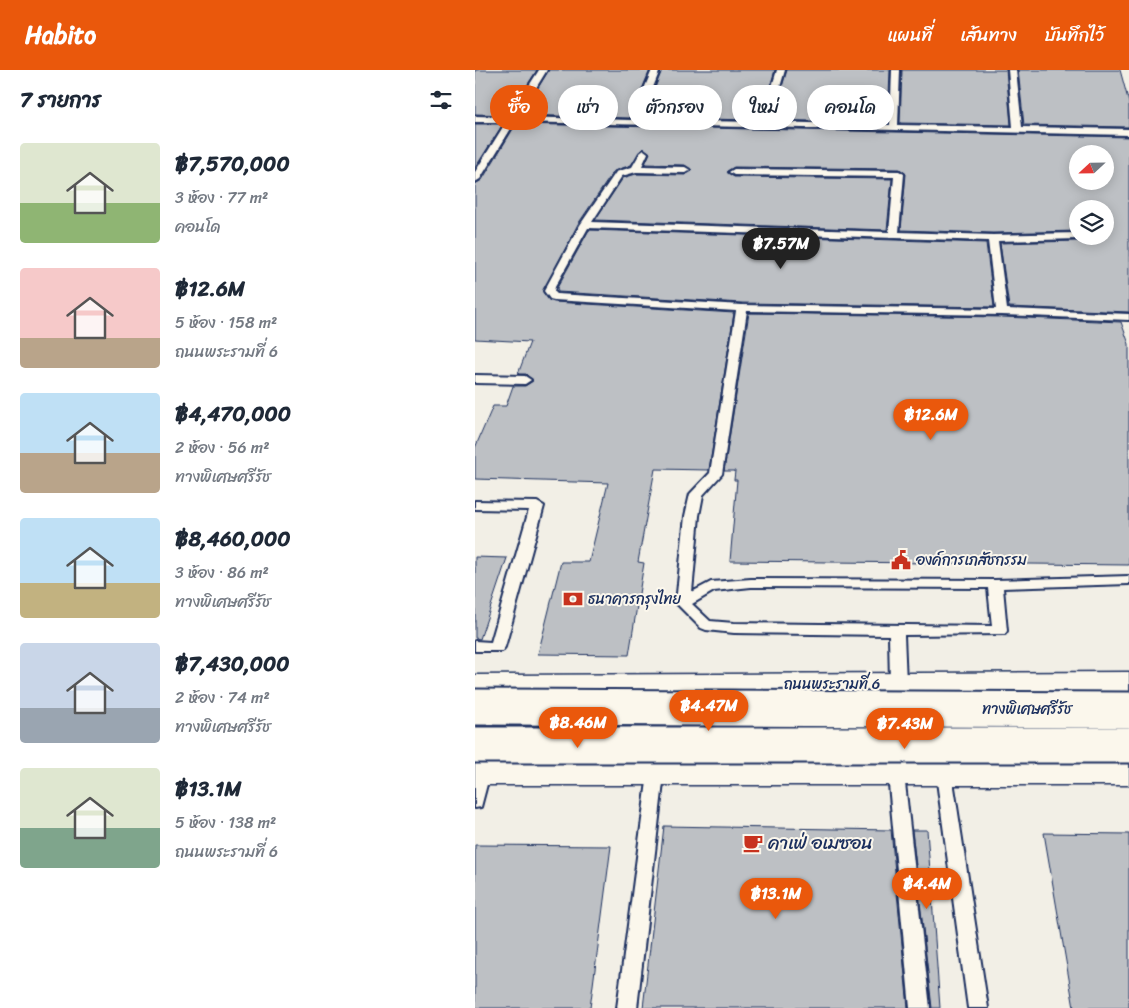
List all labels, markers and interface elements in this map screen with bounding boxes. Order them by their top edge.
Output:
text: Habito [25,14,96,56]
text: แผนที่ [887,19,932,51]
text: เส้นทาง [960,19,1017,51]
text: บันทึกไว้ [1045,19,1104,51]
text: 7 รายการ [20,81,101,119]
chip: ซื้อ [490,85,548,130]
chip: เช่า [558,85,618,130]
chip: ตัวกรอง [628,85,722,130]
chip: ใหม่ [732,85,797,130]
chip: คอนโด [807,85,894,130]
icon: filters [427,86,455,114]
text: ฿7,570,000 [175,145,290,183]
north arrow [1069,145,1114,190]
map controls [1069,145,1114,245]
icon: home [60,163,120,223]
text: 3 ห้อง · 77 m² [175,183,268,212]
button: layers [1069,200,1114,245]
text: คอนโด [175,212,220,241]
pin: ฿7.57M [740,228,822,270]
text: ฿7.57M [753,229,809,258]
text: ฿12.6M [175,270,245,308]
icon: home [60,288,120,348]
text: 5 ห้อง · 158 m² [175,308,277,337]
text: ถนนพระรามที่ 6 [175,337,278,366]
text: ฿4,470,000 [175,395,291,433]
pin: ฿12.6M [890,398,972,441]
text: ฿12.6M [904,400,958,429]
icon: home [60,413,120,473]
text: 2 ห้อง · 56 m² [175,433,269,462]
text: ทางพิเศษศรีรัช [175,462,271,491]
text: ฿8,460,000 [175,520,291,558]
icon: home [60,538,120,598]
place label: องค์การเภสัชกรรม [915,547,1027,573]
public building icon: องค์การเภสัชกรรม [890,549,912,571]
text: 3 ห้อง · 86 m² [175,558,269,587]
place label: ธนาคารกรุงไทย [588,586,682,612]
text: ทางพิเศษศรีรัช [175,587,271,616]
bank icon: ธนาคารกรุงไทย [562,588,584,610]
text: ฿7,430,000 [175,645,290,683]
icon: home [60,663,120,723]
street label: ถนนพระรามที่ 6 [784,671,880,697]
text: 2 ห้อง · 74 m² [175,683,270,712]
pin: ฿4.47M [668,690,750,732]
text: ฿4.47M [680,691,738,720]
street label: ทางพิเศษศรีรัช [982,696,1074,722]
pin: ฿8.46M [537,706,619,749]
text: ฿8.46M [550,708,606,737]
pin: ฿7.43M [864,708,946,750]
text: ฿7.43M [877,709,933,738]
text: ทางพิเศษศรีรัช [175,712,271,741]
text: ฿13.1M [175,770,242,808]
icon: home [60,788,120,848]
text: 5 ห้อง · 138 m² [175,808,276,837]
place label: คาเฟ่ อเมซอน [768,827,873,859]
cafe icon: คาเฟ่ อเมซอน [742,832,764,854]
text: ถนนพระรามที่ 6 [175,837,278,866]
pin: ฿4.4M [892,868,962,910]
text: ฿4.4M [903,869,951,898]
pin: ฿13.1M [735,878,817,920]
text: ฿13.1M [751,879,801,908]

